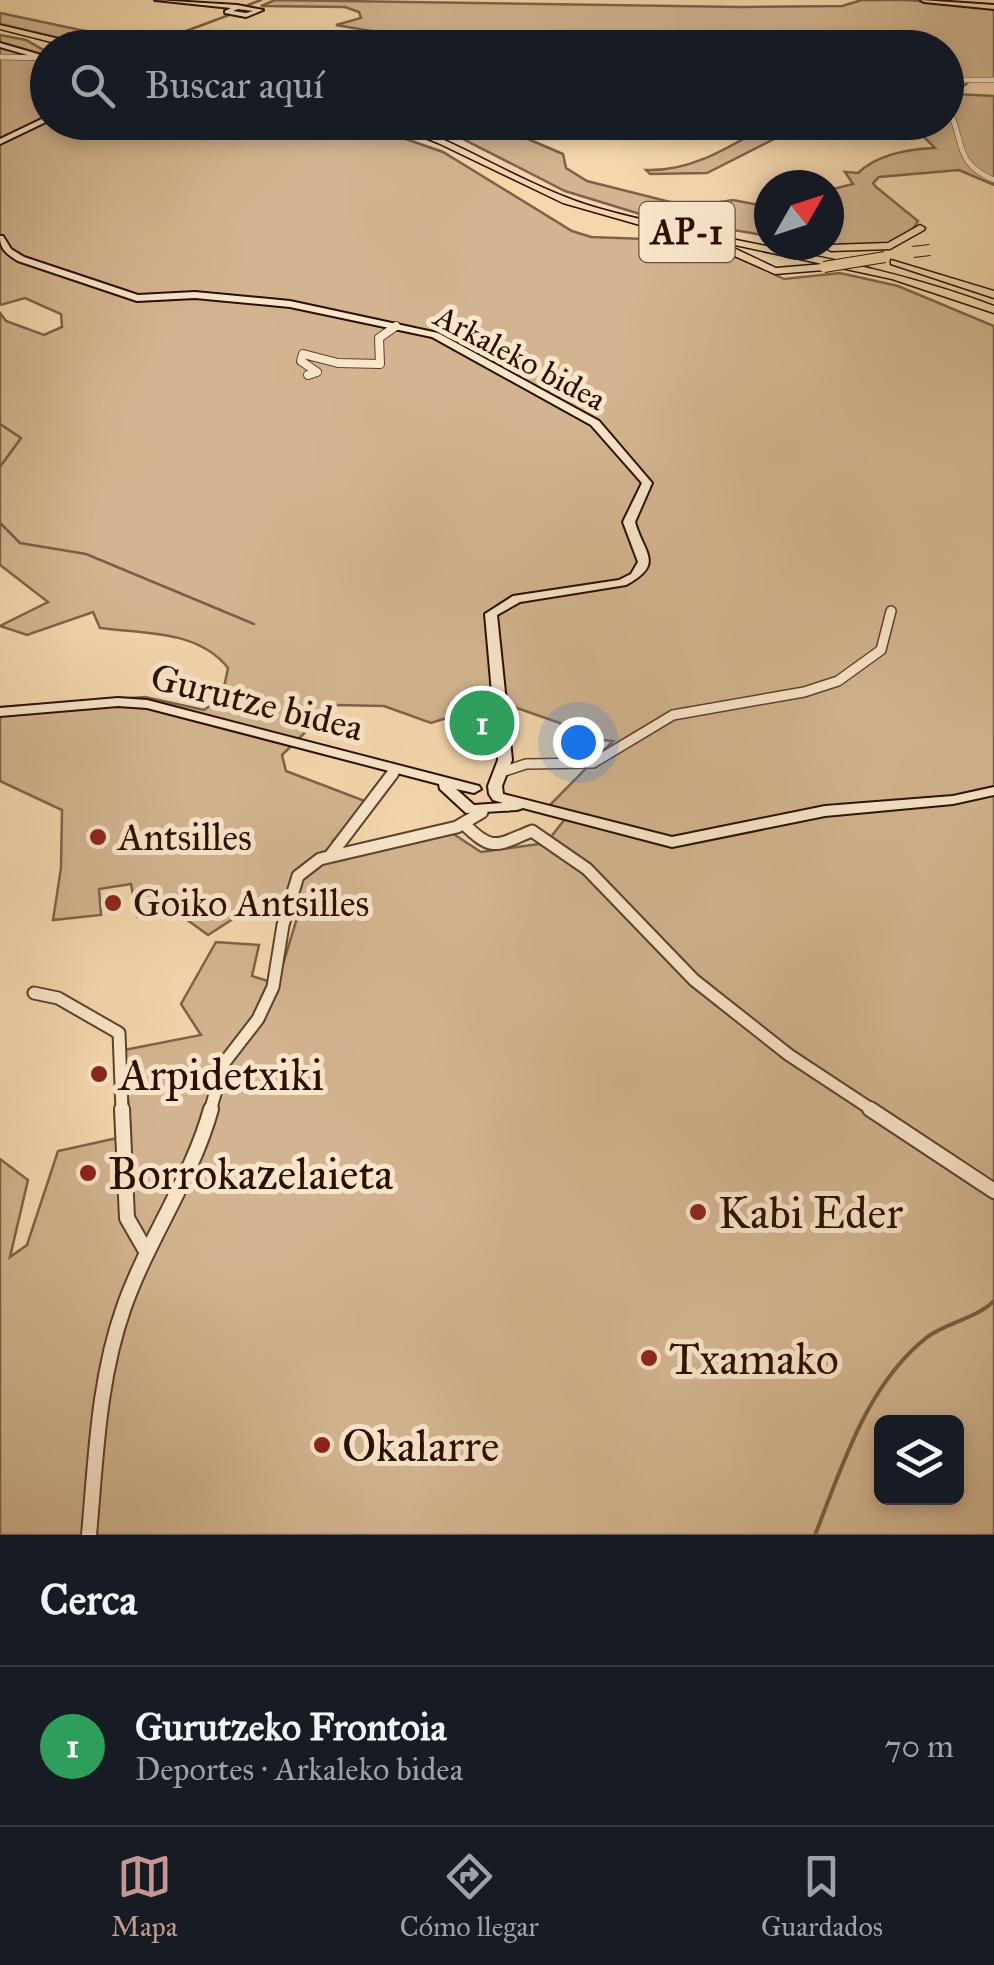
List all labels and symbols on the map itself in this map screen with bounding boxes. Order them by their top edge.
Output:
north arrow [754,170,844,260]
road number: AP-1 [640,202,734,262]
street label: Arkaleko bidea [426,296,613,420]
street label: Gurutze bidea [146,653,369,751]
pin: 1 [450,686,514,760]
your location [553,717,604,768]
place label: Antsilles [116,814,252,860]
marker: Antsilles [87,826,109,848]
place label: Goiko Antsilles [133,880,369,926]
marker: Goiko Antsilles [102,892,124,914]
place label: Arpidetxiki [117,1047,324,1102]
marker: Arpidetxiki [88,1063,110,1085]
place label: Borrokazelaieta [108,1146,393,1201]
marker: Borrokazelaieta [77,1162,99,1184]
place label: Kabi Eder [718,1185,903,1240]
marker: Kabi Eder [687,1201,709,1223]
place label: Txamako [669,1331,839,1386]
marker: Txamako [638,1347,660,1369]
place label: Okalarre [342,1418,499,1473]
marker: Okalarre [311,1434,333,1456]

